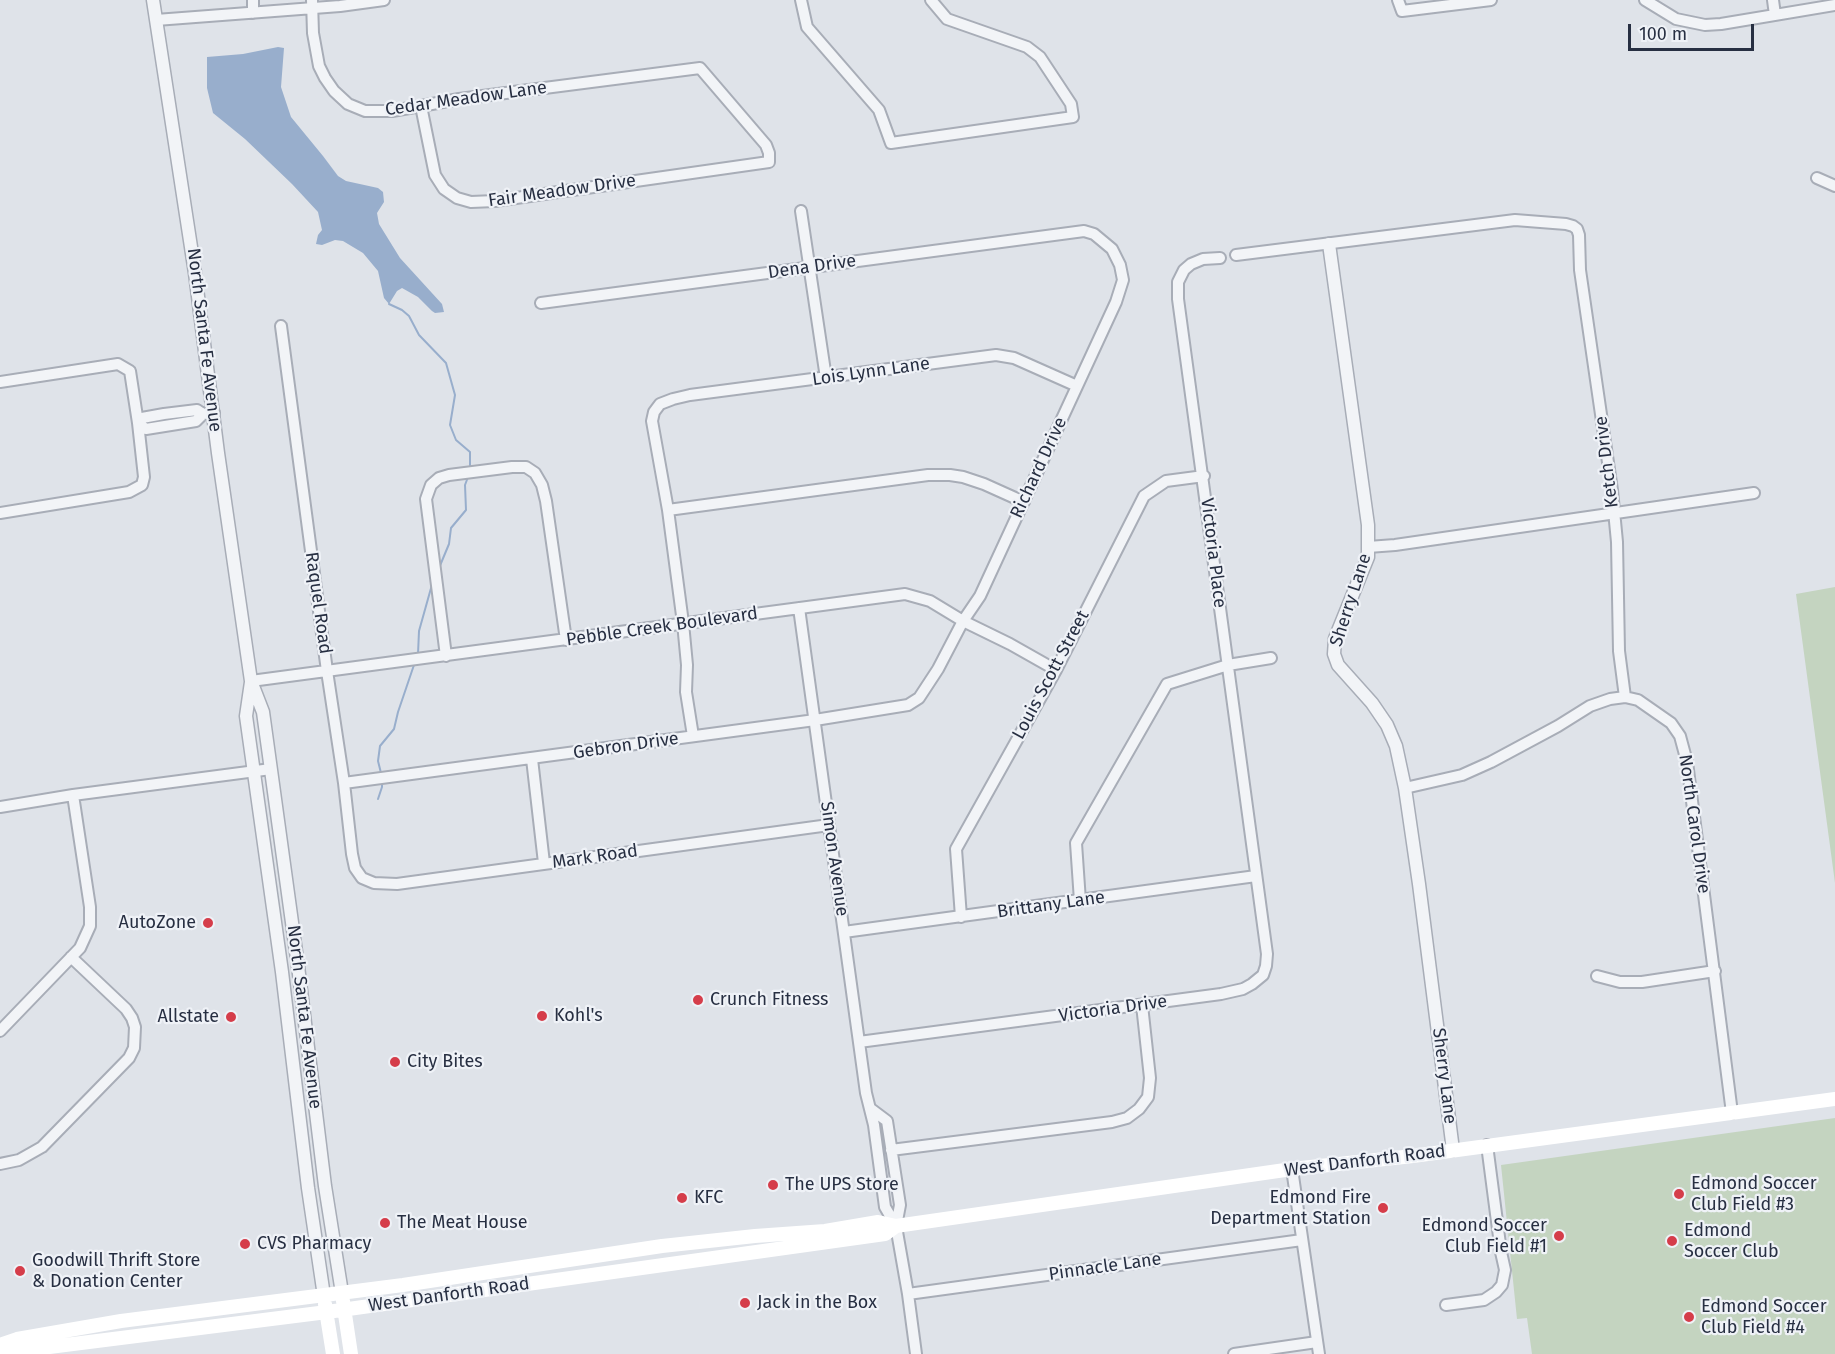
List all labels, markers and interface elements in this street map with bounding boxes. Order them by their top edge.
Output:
scale bar [1631,12,1757,50]
text: 100 m [1639,23,1687,45]
street label: Cedar Meadow Lane [384,77,548,121]
street label: Fair Meadow Drive [487,170,637,212]
street label: North Santa Fe Avenue [182,247,226,433]
street label: Dena Drive [767,250,857,284]
street label: Lois Lynn Lane [811,353,931,391]
street label: Richard Drive [1006,414,1072,522]
street label: Ketch Drive [1591,415,1623,509]
street label: Victoria Place [1196,497,1230,609]
street label: Raquel Road [300,550,336,656]
street label: Sherry Lane [1326,551,1376,649]
street label: Pebble Creek Boulevard [565,603,759,651]
street label: Louis Scott Street [1008,607,1094,743]
street label: Gebron Drive [572,728,680,764]
street label: North Carol Drive [1674,753,1714,895]
street label: Simon Avenue [815,800,853,918]
street label: Mark Road [551,840,639,874]
street label: Brittany Lane [996,887,1106,923]
place label: AutoZone [119,912,196,934]
marker: AutoZone [201,916,215,930]
street label: North Santa Fe Avenue [282,924,326,1110]
place label: Crunch Fitness [710,989,828,1011]
street label: Victoria Drive [1057,991,1169,1027]
marker: Crunch Fitness [691,993,705,1007]
place label: Kohl's [554,1005,603,1027]
place label: Allstate [158,1006,219,1028]
marker: Kohl's [535,1009,549,1023]
marker: Allstate [224,1010,238,1024]
street label: Sherry Lane [1427,1027,1461,1125]
place label: City Bites [407,1051,483,1073]
marker: City Bites [388,1055,402,1069]
street label: West Danforth Road [1283,1140,1447,1182]
place label: Edmond Soccer Club Field #3 [1691,1173,1817,1216]
place label: The UPS Store [785,1174,899,1196]
marker: The UPS Store [766,1178,780,1192]
place label: KFC [694,1187,723,1209]
place label: Edmond Fire Department Station [1210,1187,1371,1230]
marker: Edmond Soccer Club Field #3 [1672,1187,1686,1201]
marker: KFC [675,1191,689,1205]
marker: Edmond Fire Department Station [1376,1201,1390,1215]
place label: The Meat House [397,1212,528,1234]
place label: Edmond Soccer Club Field #1 [1421,1215,1547,1258]
marker: The Meat House [378,1216,392,1230]
place label: Edmond Soccer Club [1684,1220,1779,1262]
marker: Edmond Soccer Club Field #1 [1552,1229,1566,1243]
place label: CVS Pharmacy [257,1233,371,1255]
marker: Edmond Soccer Club [1665,1234,1679,1248]
marker: CVS Pharmacy [238,1237,252,1251]
street label: Pinnacle Lane [1047,1248,1163,1286]
place label: Goodwill Thrift Store & Donation Center [32,1250,200,1292]
marker: Goodwill Thrift Store & Donation Center [13,1264,27,1278]
street label: West Danforth Road [367,1273,531,1317]
place label: Jack in the Box [757,1292,877,1314]
marker: Jack in the Box [738,1296,752,1310]
place label: Edmond Soccer Club Field #4 [1701,1296,1827,1338]
marker: Edmond Soccer Club Field #4 [1682,1310,1696,1324]

